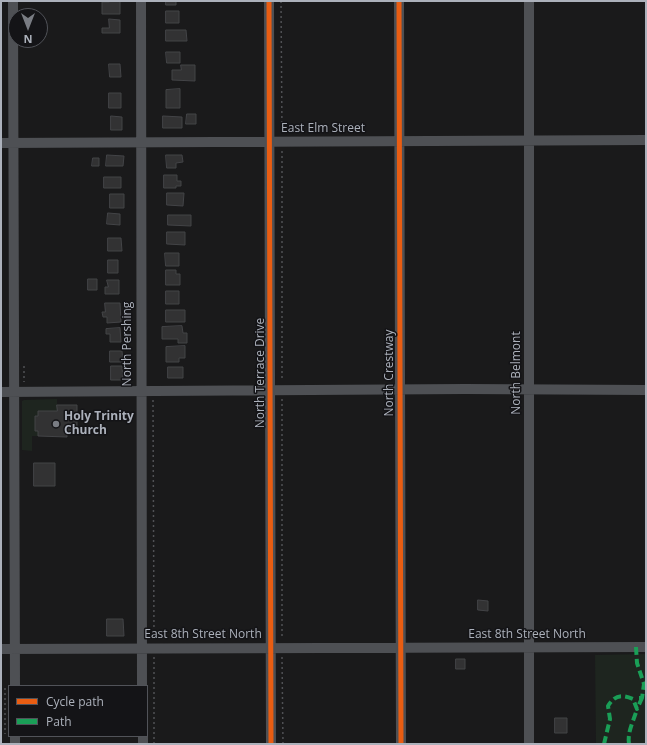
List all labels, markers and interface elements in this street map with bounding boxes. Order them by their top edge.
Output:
north arrow [8,8,48,48]
text: N [24,32,32,47]
street label: East Elm Street [281,122,365,136]
street label: North Pershing [121,302,135,386]
street label: North Terrace Drive [254,318,268,428]
street label: North Crestway [383,329,397,417]
street label: North Belmont [510,331,524,415]
place label: Holy Trinity Church [64,410,134,438]
marker: Holy Trinity Church [51,419,61,429]
street label: East 8th Street North [144,628,262,642]
street label: East 8th Street North [468,628,586,642]
legend [8,685,148,737]
text: Cycle path [46,693,104,710]
text: Path [46,713,72,730]

